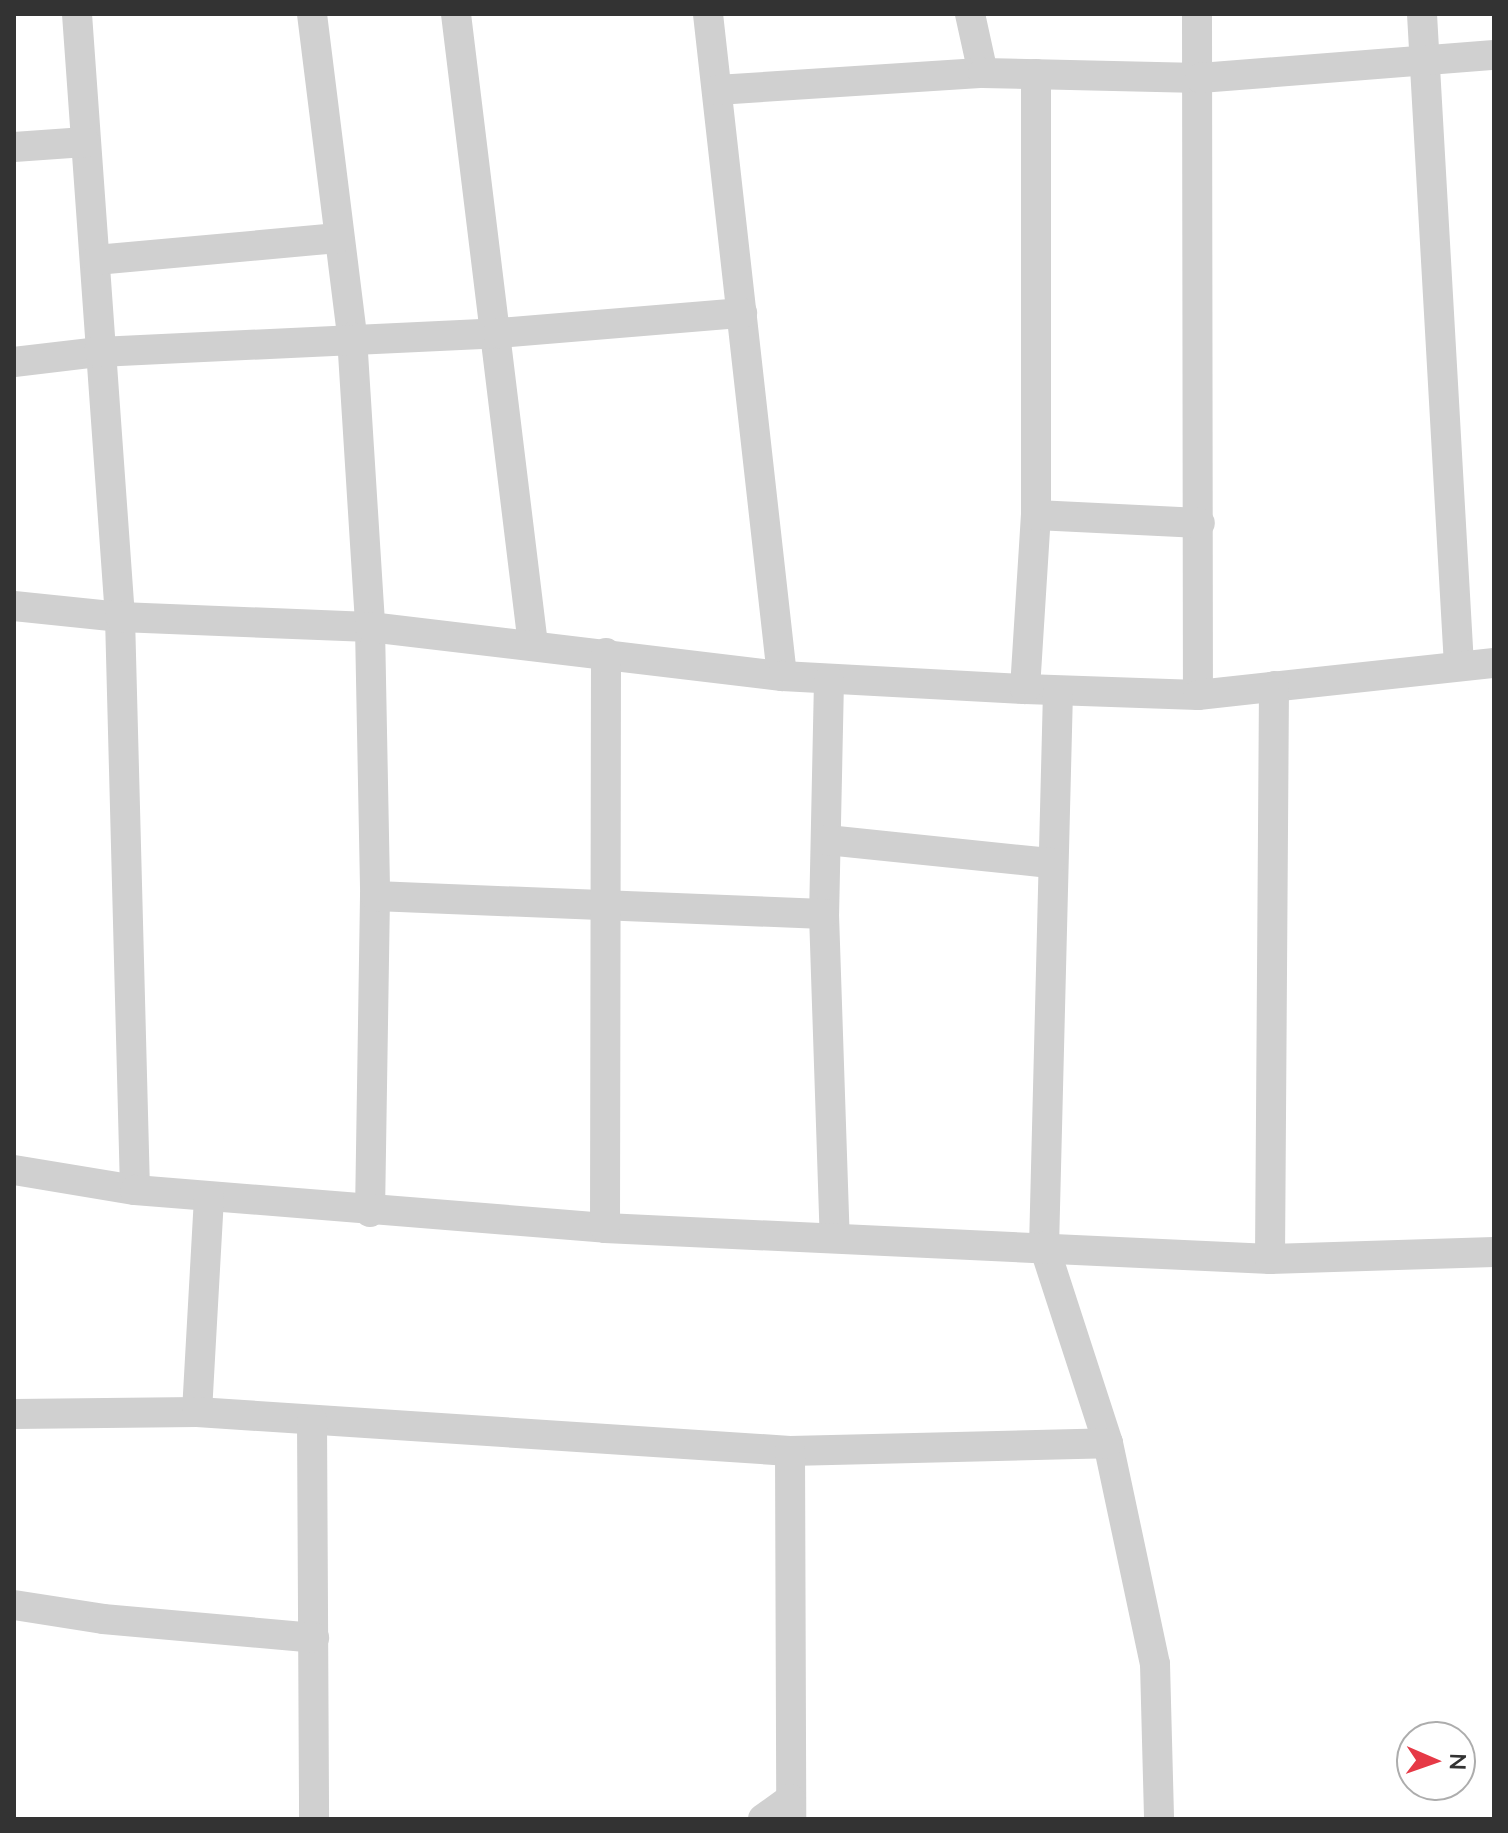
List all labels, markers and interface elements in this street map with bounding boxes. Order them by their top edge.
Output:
north arrow [1396,1721,1476,1801]
text: N [1445,1753,1472,1771]

